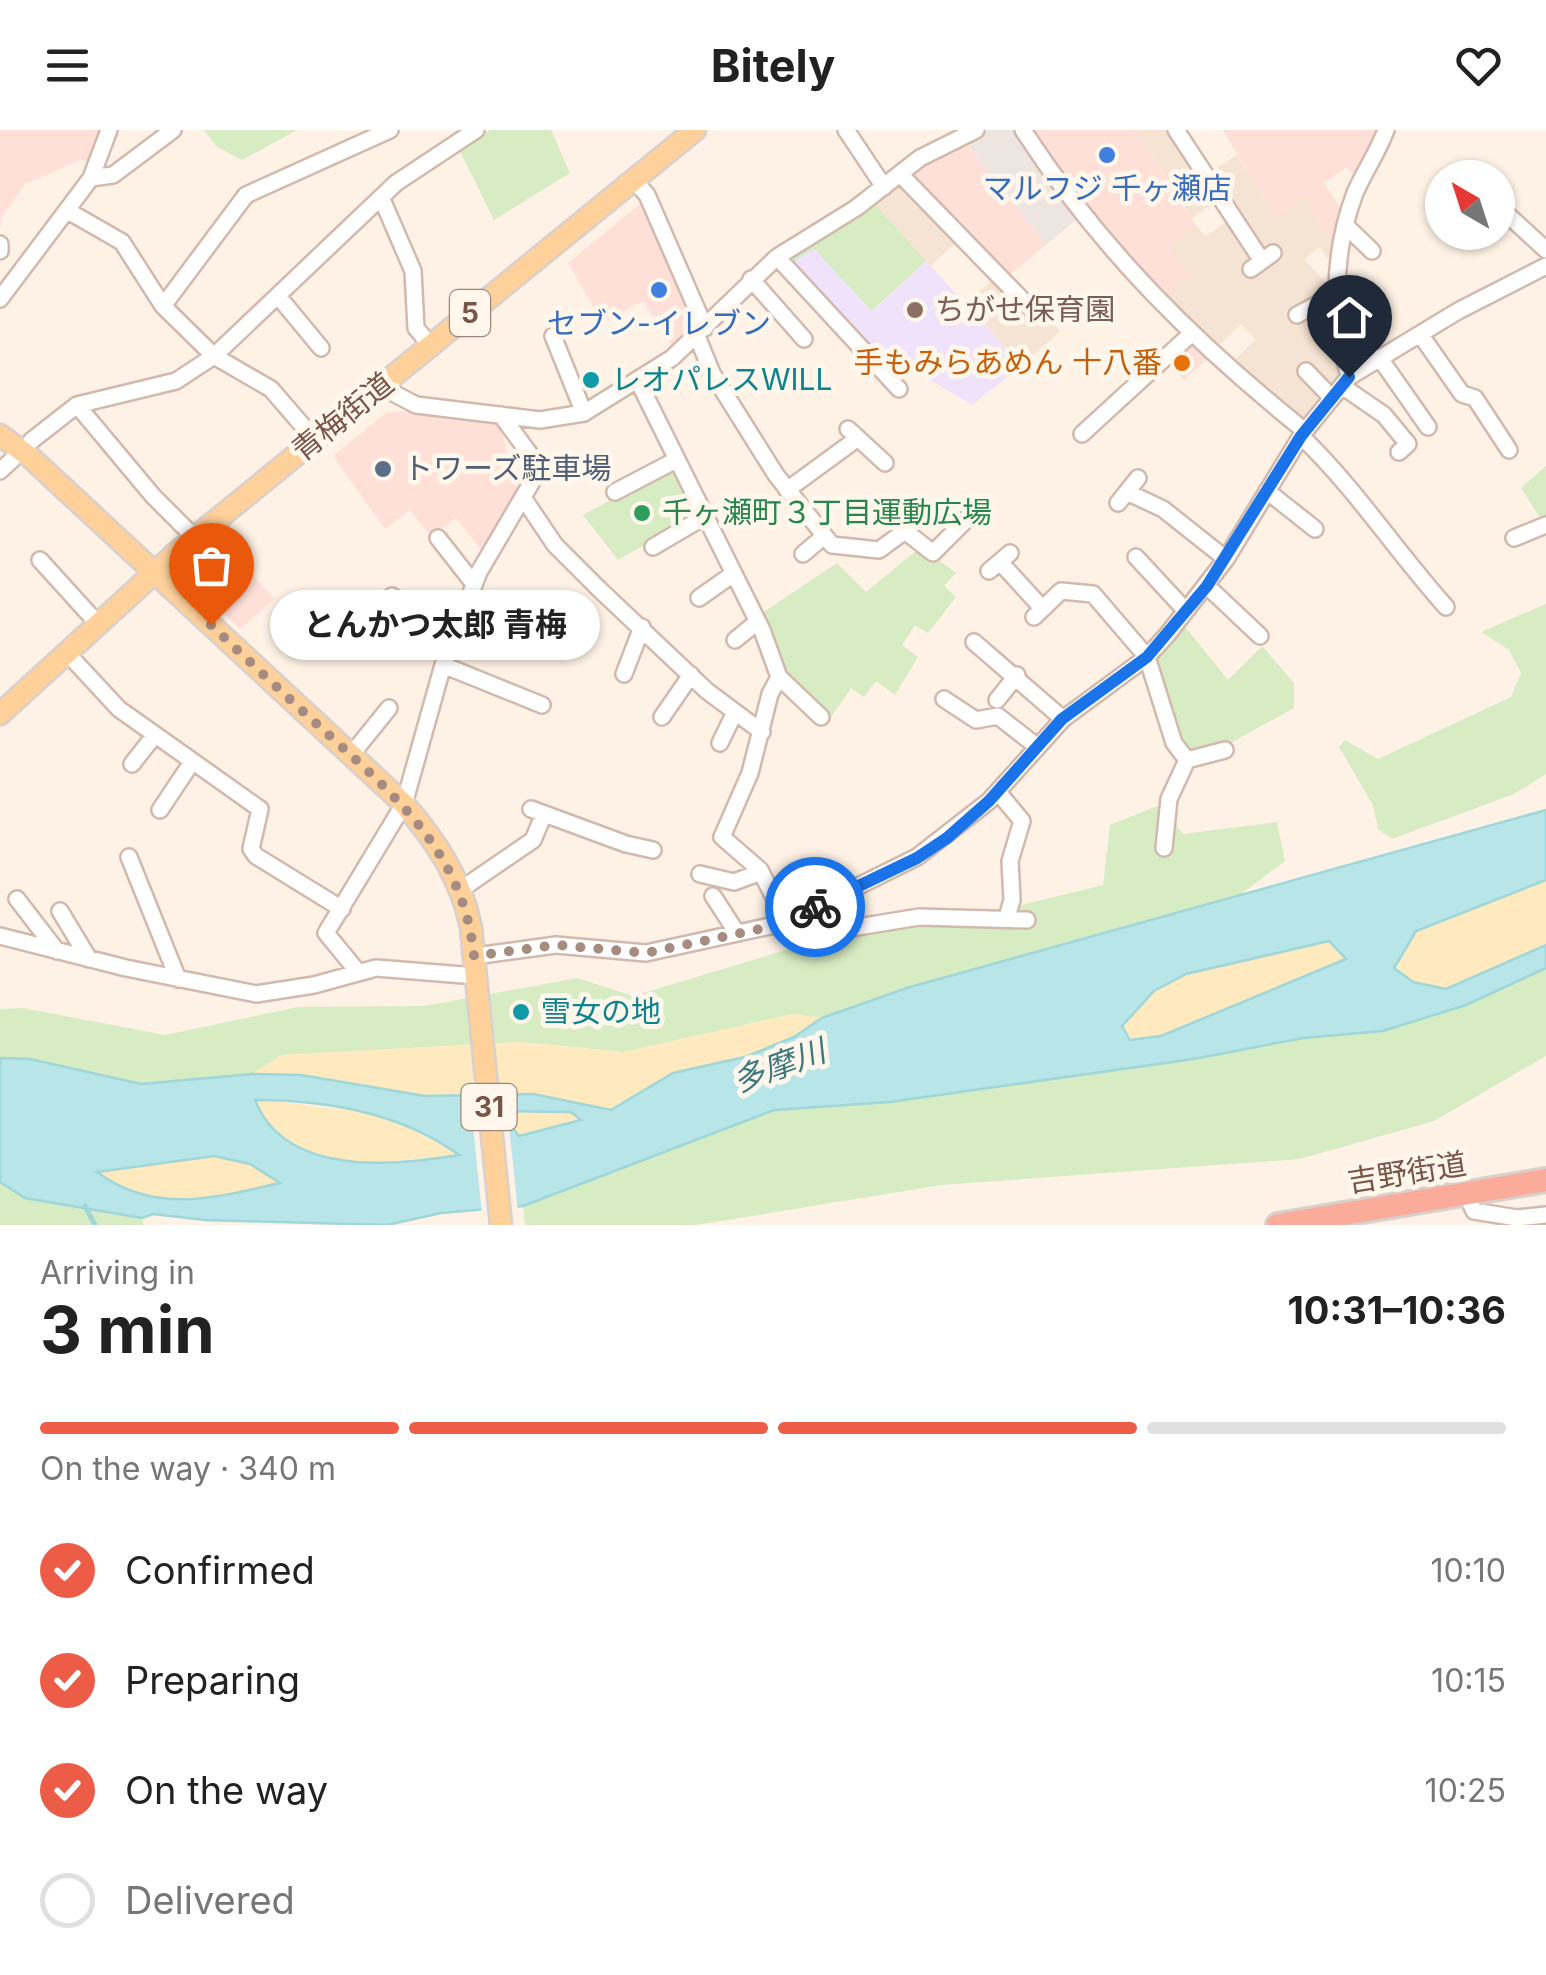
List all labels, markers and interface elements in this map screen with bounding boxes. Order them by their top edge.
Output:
icon: menu [40,38,95,93]
text: Bitely [711,38,835,93]
icon: heart [1451,38,1506,93]
marker: マルフジ 千ヶ瀬店 [1096,144,1118,166]
north arrow [1425,160,1515,250]
map controls [1425,160,1515,250]
place label: マルフジ 千ヶ瀬店 [983,170,1231,206]
pin [1307,275,1392,378]
marker: セブン-イレブン [648,279,670,301]
road number: 5 [450,290,490,336]
icon: home [1322,290,1377,345]
place label: ちがせ保育園 [935,291,1115,327]
marker: ちがせ保育園 [904,299,926,321]
place label: セブン-イレブン [547,305,771,341]
place label: 手もみらあめん 十八番 [854,344,1162,380]
marker: 手もみらあめん 十八番 [1171,352,1193,374]
place label: レオパレスWILL [611,361,833,397]
street label: 青梅街道 [284,364,400,468]
marker: レオパレスWILL [580,369,602,391]
place label: トワーズ駐車場 [403,450,612,486]
marker: トワーズ駐車場 [372,458,394,480]
place label: 千ヶ瀬町３丁目運動広場 [662,494,992,530]
marker: 千ヶ瀬町３丁目運動広場 [631,502,653,524]
pin [169,523,254,626]
icon: bag [184,538,239,593]
callout: とんかつ太郎 青梅 [271,590,601,660]
text: とんかつ太郎 青梅 [303,605,567,644]
courier [765,857,865,957]
icon: bike [788,880,843,935]
place label: 雪女の地 [541,993,661,1029]
marker: 雪女の地 [510,1001,532,1023]
water label: 多摩川 [727,1030,833,1100]
road number: 31 [462,1084,516,1130]
street label: 吉野街道 [1345,1145,1469,1199]
text: Arriving in [40,1253,195,1292]
text: 10:31–10:36 [1287,1287,1506,1333]
text: 3 min [40,1290,215,1369]
text: On the way · 340 m [40,1449,336,1488]
icon: check [40,1543,95,1598]
text: Confirmed [125,1547,315,1593]
text: 10:10 [1430,1551,1506,1590]
icon: check [40,1653,95,1708]
text: Preparing [125,1657,300,1703]
text: 10:15 [1431,1661,1506,1700]
icon: check [40,1763,95,1818]
text: On the way [125,1767,328,1813]
text: 10:25 [1425,1771,1506,1810]
text: Delivered [125,1877,295,1923]

